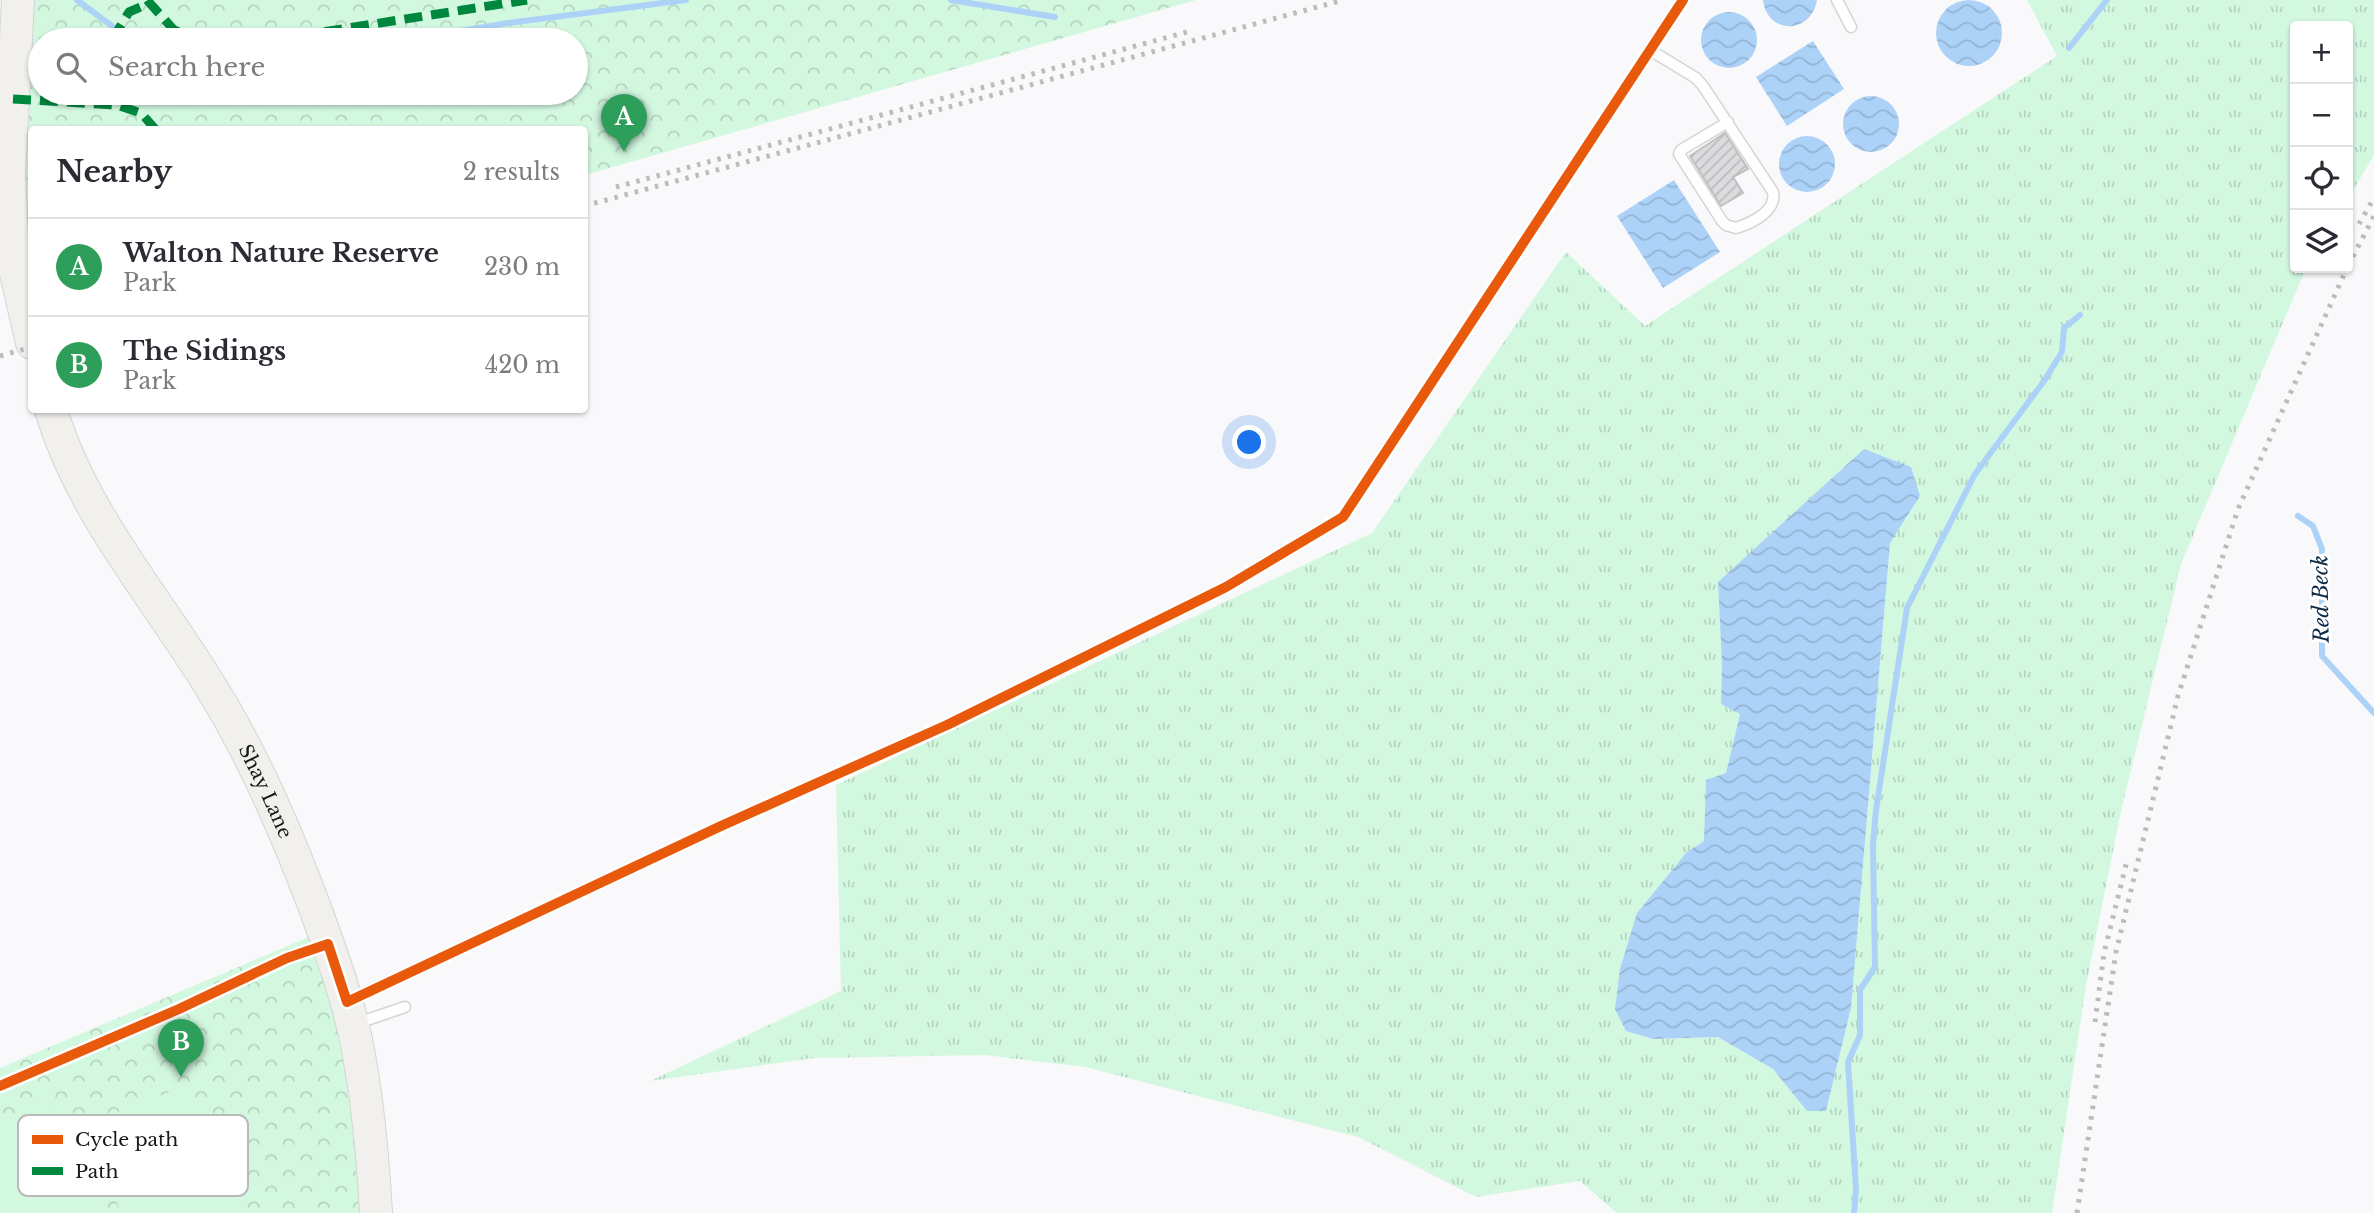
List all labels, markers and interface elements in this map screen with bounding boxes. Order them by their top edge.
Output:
map controls [2290,21,2353,273]
button: + [2290,21,2353,84]
search box [28,28,588,105]
icon: search [52,48,90,86]
text: Search here [108,51,265,83]
button: − [2290,84,2353,147]
pin: A [601,94,647,152]
button: locate [2290,147,2353,210]
text: Nearby [56,153,172,190]
text: 2 results [463,158,560,186]
button: layers [2290,210,2353,273]
text: Walton Nature Reserve [123,237,439,269]
text: A [70,253,88,281]
text: 230 m [484,253,560,281]
text: Park [123,269,176,297]
text: The Sidings [123,335,286,367]
text: B [70,351,88,379]
text: 420 m [485,351,560,379]
text: Park [123,367,176,395]
your location [1232,425,1266,459]
water label: Red Beck [2307,555,2335,644]
street label: Shay Lane [234,740,297,842]
pin: B [158,1019,204,1077]
legend [18,1115,248,1196]
text: Cycle path [75,1128,178,1151]
text: Path [75,1160,119,1183]

